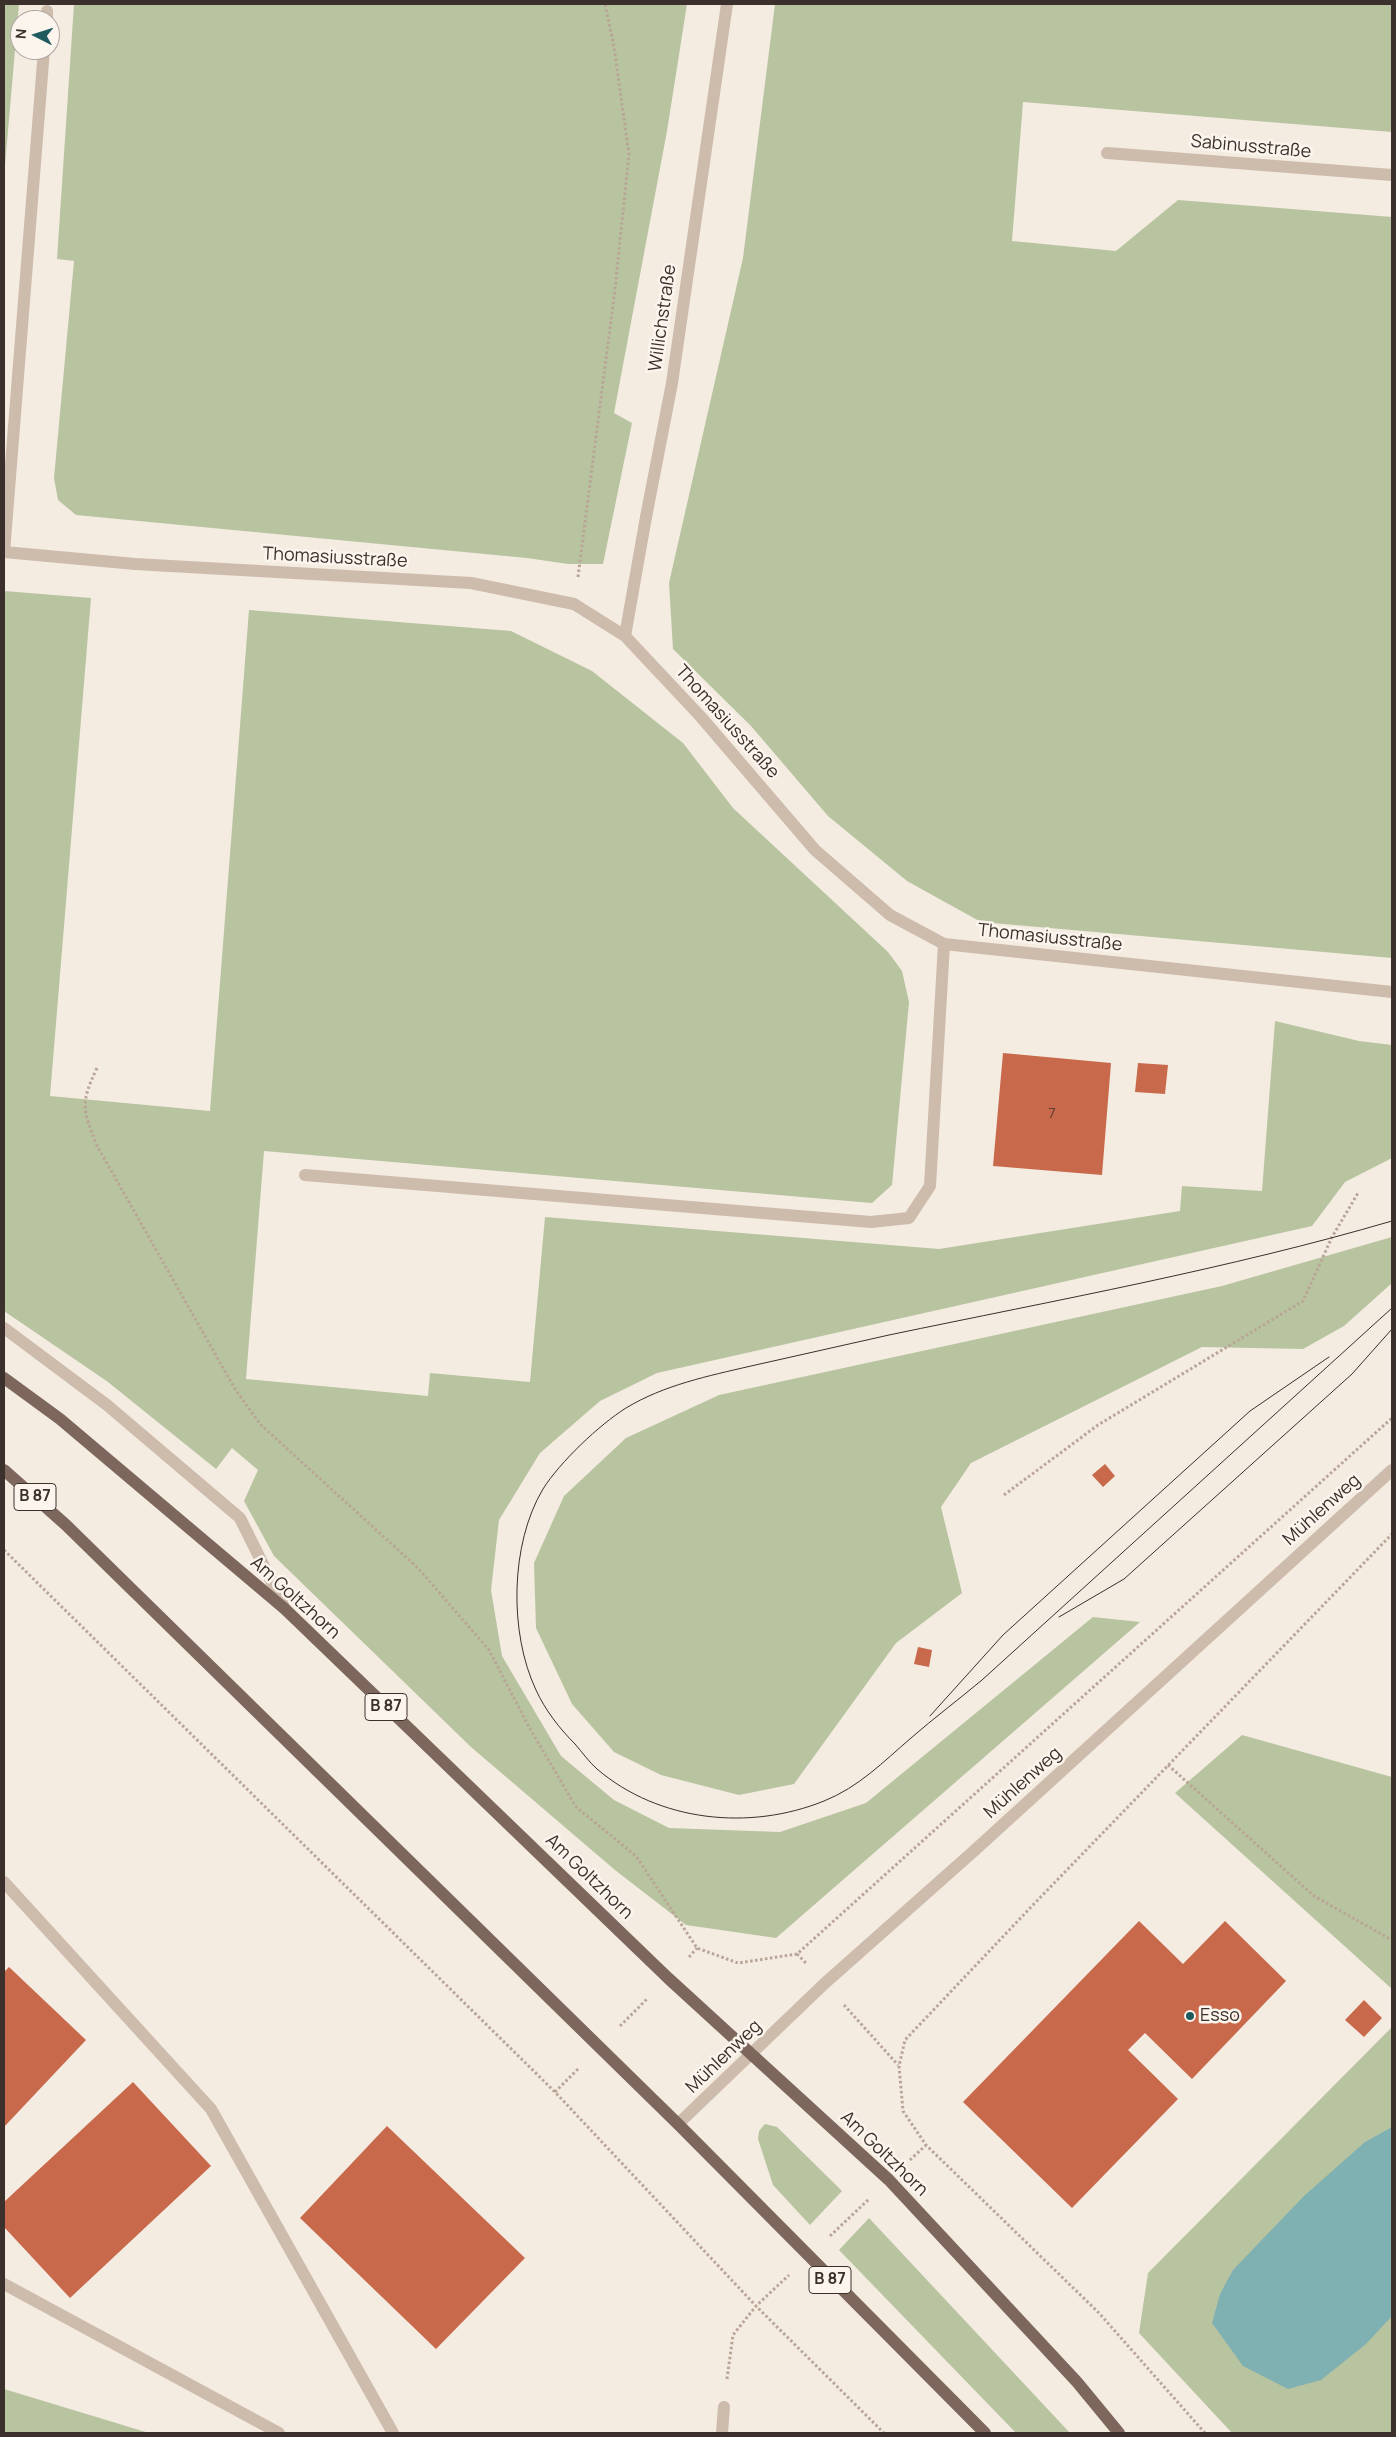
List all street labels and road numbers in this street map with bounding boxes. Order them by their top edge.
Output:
street label: Sabinusstraße [1190,131,1312,163]
street label: Willichstraße [645,263,681,373]
street label: Thomasiusstraße [262,543,408,573]
street label: Thomasiusstraße [670,661,784,783]
street label: Thomasiusstraße [977,920,1123,956]
street label: Mühlenweg [1279,1470,1365,1550]
road number: B 87 [14,1484,56,1510]
street label: Am Goltzhorn [246,1552,344,1644]
road number: B 87 [365,1694,407,1720]
street label: Mühlenweg [980,1743,1066,1823]
street label: Am Goltzhorn [541,1830,637,1924]
street label: Mühlenweg [682,2016,766,2098]
street label: Am Goltzhorn [836,2107,932,2201]
road number: B 87 [809,2266,851,2294]

